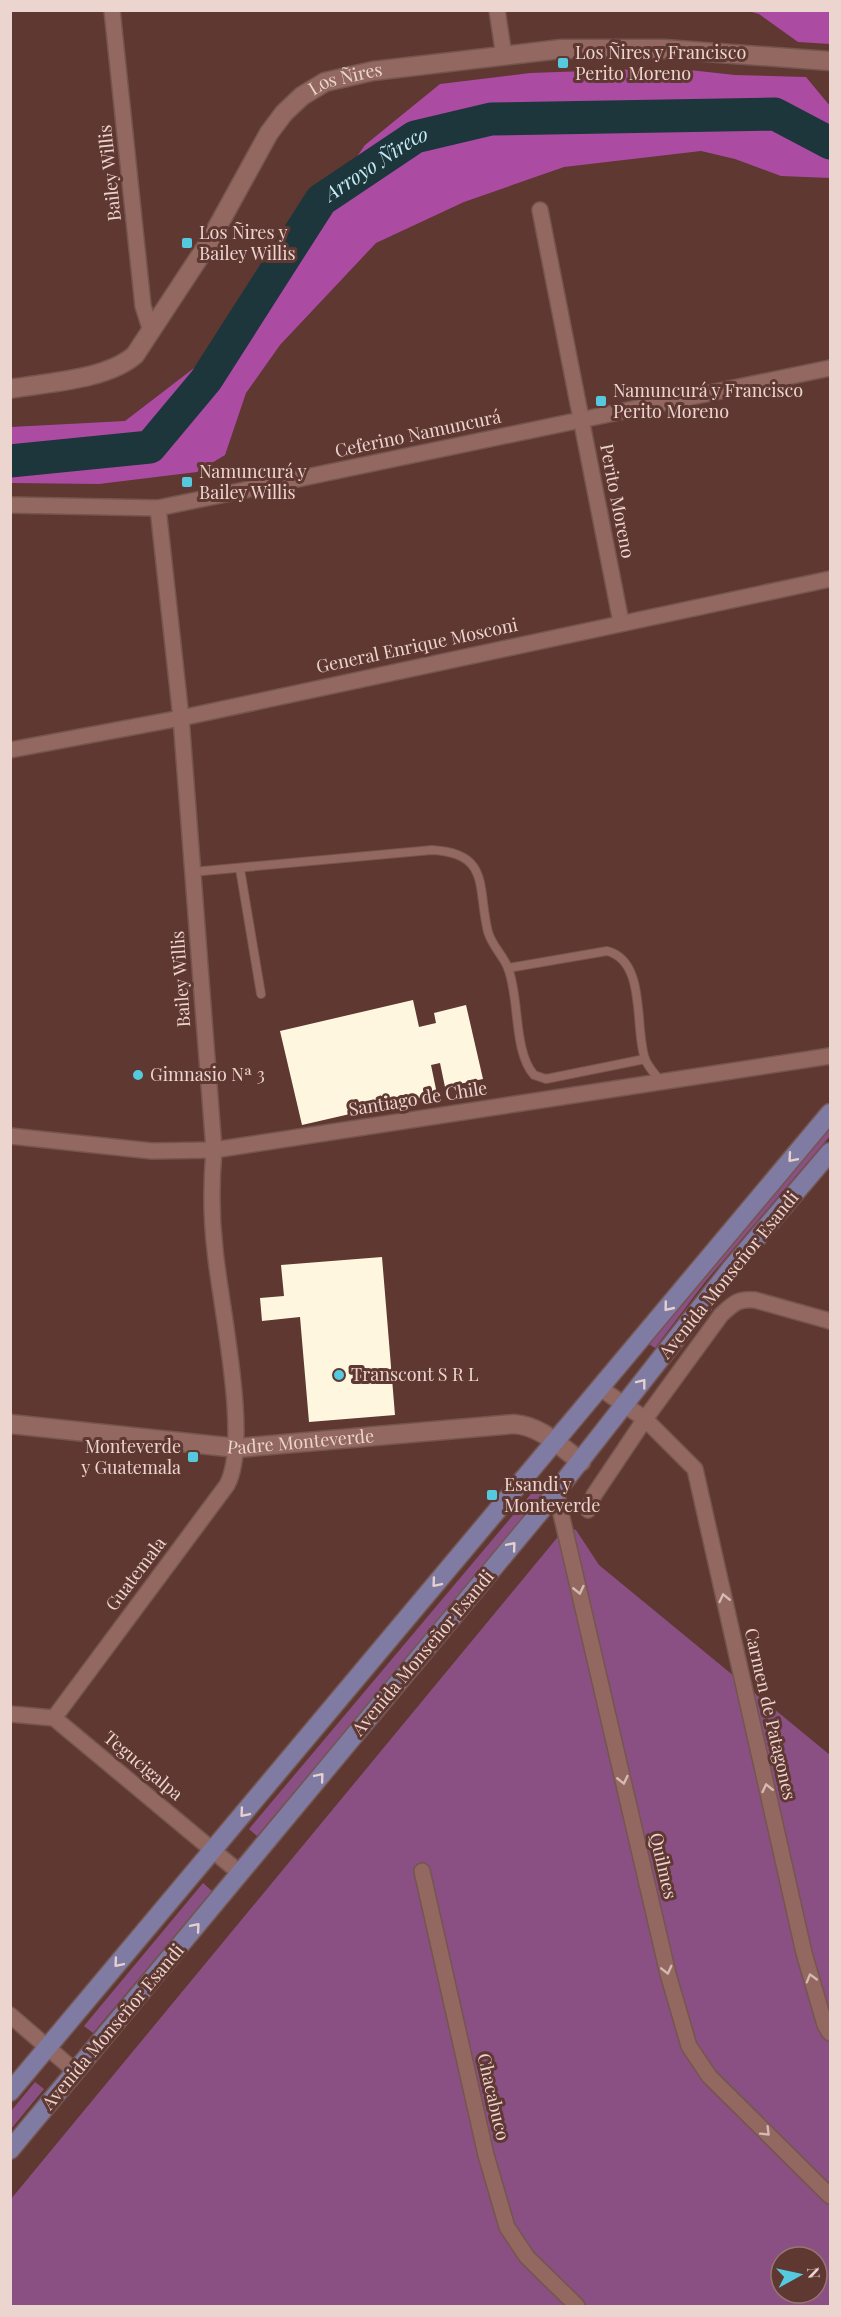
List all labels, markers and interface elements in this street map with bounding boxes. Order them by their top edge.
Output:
place label: Los Ñires y Francisco Perito Moreno [575,40,746,85]
marker: Los Ñires y Francisco Perito Moreno [556,56,570,70]
street label: Los Ñires [304,57,384,100]
water label: Arroyo Ñireco [317,119,430,207]
street label: Bailey Willis [92,124,126,222]
place label: Los Ñires y Bailey Willis [199,220,296,265]
marker: Los Ñires y Bailey Willis [180,236,194,250]
place label: Namuncurá y Francisco Perito Moreno [613,378,803,423]
marker: Namuncurá y Francisco Perito Moreno [594,394,608,408]
street label: Ceferino Namuncurá [332,404,503,462]
street label: Perito Moreno [595,442,641,560]
place label: Namuncurá y Bailey Willis [199,459,307,504]
marker: Namuncurá y Bailey Willis [180,475,194,489]
street label: General Enrique Mosconi [314,612,520,678]
street label: Bailey Willis [165,930,195,1028]
place label: Gimnasio Nª 3 [150,1062,265,1086]
marker: Gimnasio Nª 3 [131,1068,145,1082]
street label: Santiago de Chile [347,1075,489,1121]
one-way arrow [789,1151,800,1162]
street label: Avenida Monseñor Esandi [652,1186,803,1364]
one-way arrow [664,1301,675,1312]
place label: Transcont S R L [351,1362,479,1386]
marker: Transcont S R L [332,1368,346,1382]
one-way arrow [635,1378,646,1389]
street label: Padre Monteverde [226,1423,375,1459]
place label: Monteverde y Guatemala [80,1434,181,1479]
marker: Monteverde y Guatemala [186,1450,200,1464]
place label: Esandi y Monteverde [504,1472,600,1517]
marker: Esandi y Monteverde [485,1488,499,1502]
street label: Guatemala [100,1532,171,1615]
one-way arrow [504,1542,515,1553]
street label: Avenida Monseñor Esandi [345,1565,499,1741]
one-way arrow [432,1576,443,1587]
one-way arrow [571,1585,584,1595]
one-way arrow [718,1593,731,1603]
street label: Carmen de Patagones [740,1626,802,1802]
street label: Tegucigalpa [99,1725,188,1805]
one-way arrow [313,1773,324,1784]
one-way arrow [616,1775,629,1785]
one-way arrow [761,1783,774,1793]
one-way arrow [240,1806,251,1817]
street label: Quilmes [645,1830,683,1901]
one-way arrow [188,1923,199,1934]
street label: Avenida Monseñor Esandi [35,1939,189,2115]
one-way arrow [115,1956,126,1967]
one-way arrow [660,1965,673,1975]
one-way arrow [806,1973,818,1984]
street label: Chacabuco [472,2051,516,2143]
one-way arrow [758,2125,769,2136]
north arrow [769,2245,829,2305]
text: N [803,2266,826,2280]

